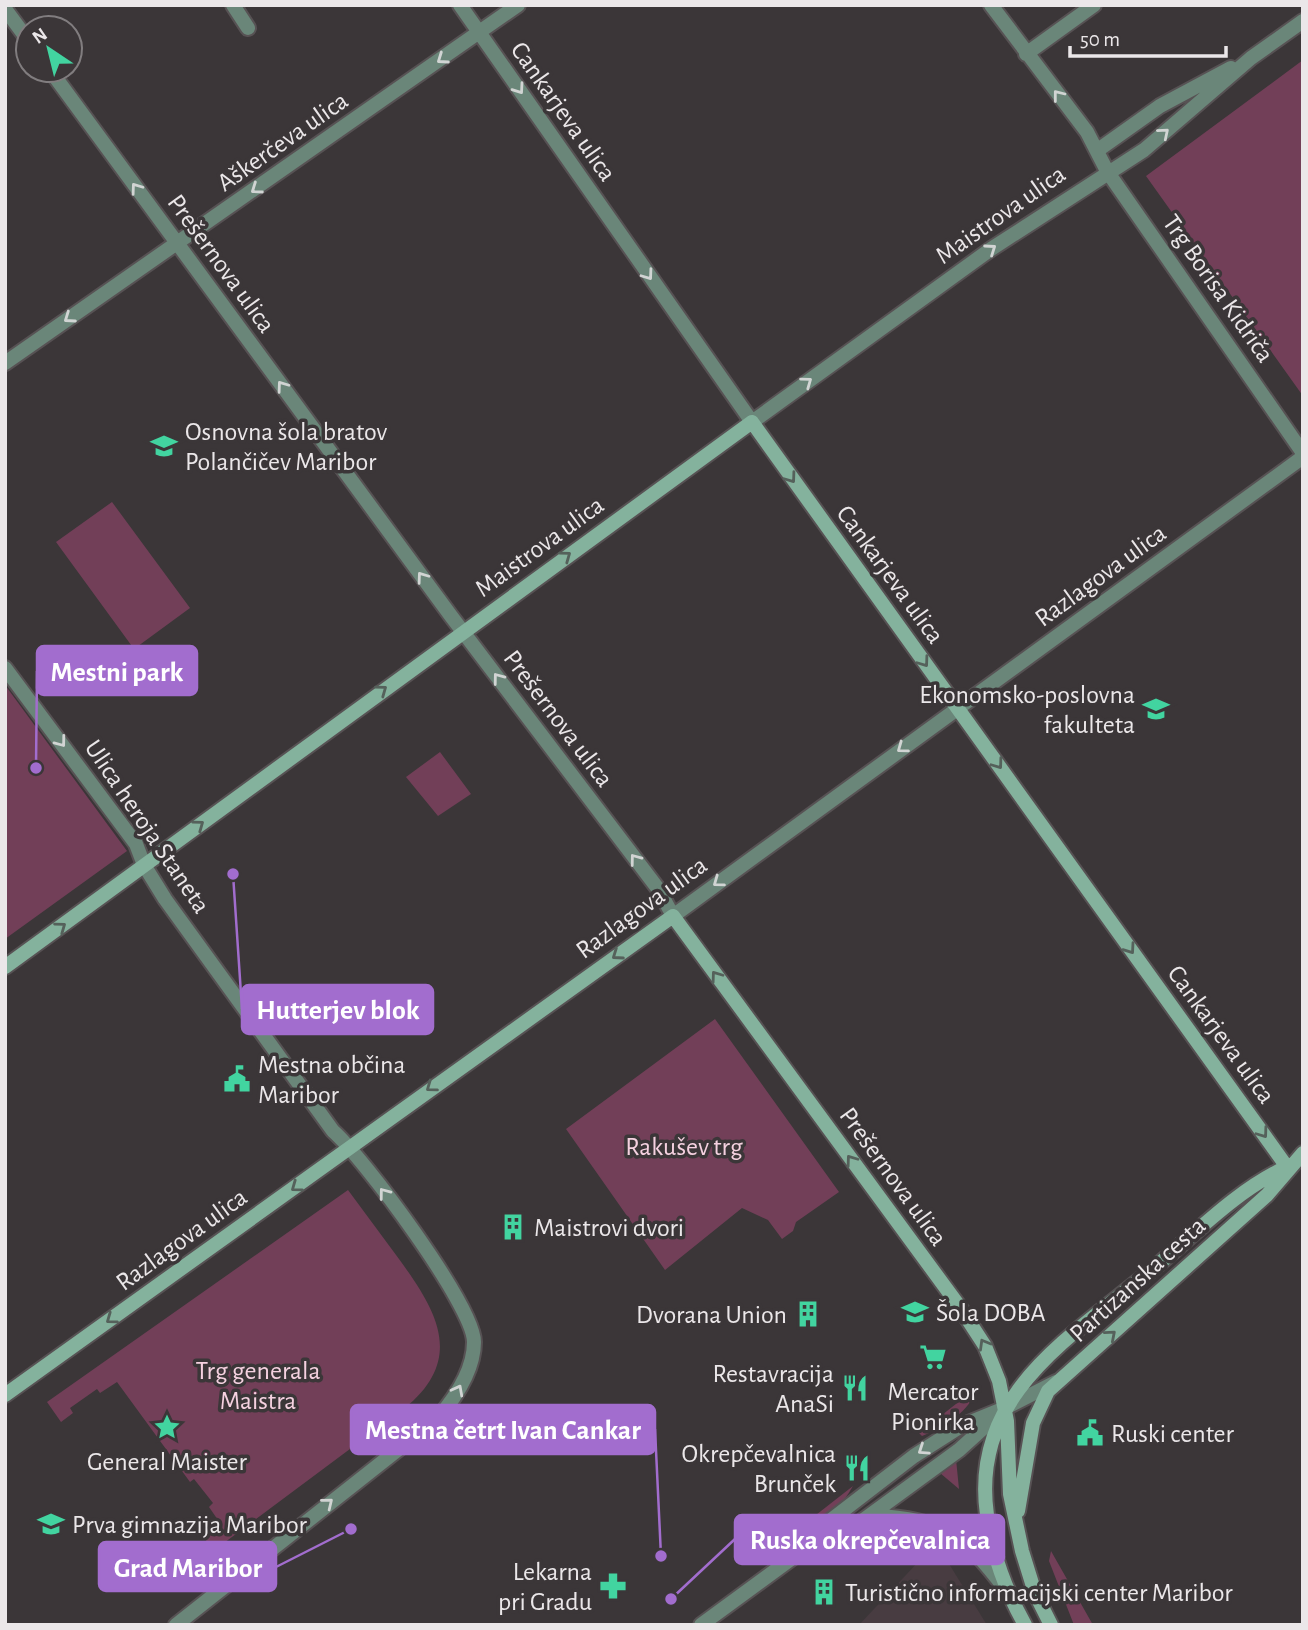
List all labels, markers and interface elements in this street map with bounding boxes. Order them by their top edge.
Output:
north arrow [14,14,84,84]
scale bar [1070,14,1226,58]
text: N [29,25,51,48]
text: 50 m [1080,29,1120,50]
street label: Cankarjeva ulica [506,37,621,186]
one-way arrow [437,51,450,63]
one-way arrow [511,81,523,94]
street label: Aškerčeva ulica [212,87,353,196]
one-way arrow [1053,90,1066,102]
one-way arrow [1156,129,1168,142]
street label: Maistrova ulica [931,161,1070,269]
one-way arrow [251,181,264,193]
one-way arrow [132,183,144,196]
street label: Prešernova ulica [162,190,280,338]
street label: Trg Borisa Kidriča [1158,210,1279,367]
one-way arrow [984,244,997,257]
one-way arrow [640,268,653,280]
one-way arrow [64,310,77,322]
one-way arrow [799,378,812,390]
one-way arrow [278,381,290,394]
place label: Osnovna šola bratov Polančičev Maribor [185,419,387,475]
school or university icon: Osnovna šola bratov Polančičev Maribor [149,431,179,461]
one-way arrow [783,470,796,483]
street label: Maistrova ulica [471,492,609,602]
street label: Cankarjeva ulica [832,501,949,648]
street label: Razlagova ulica [1030,520,1171,632]
one-way arrow [558,552,571,564]
one-way arrow [418,572,430,585]
street label: Prešernova ulica [498,645,618,792]
callout: Mestni park [37,646,197,695]
one-way arrow [916,655,929,667]
text: Mestni park [51,659,184,687]
one-way arrow [494,673,506,686]
place label: Ekonomsko-poslovna fakulteta [919,682,1135,738]
one-way arrow [374,686,387,698]
school or university icon: Ekonomsko-poslovna fakulteta [1141,694,1171,724]
one-way arrow [52,734,65,747]
street label: Ulica heroja Staneta [80,735,215,918]
one-way arrow [897,740,910,752]
one-way arrow [990,756,1002,769]
one-way arrow [191,821,204,833]
street label: Razlagova ulica [571,852,712,964]
one-way arrow [631,854,644,867]
one-way arrow [713,873,726,886]
one-way arrow [53,923,66,935]
one-way arrow [1122,941,1134,954]
one-way arrow [612,947,625,959]
street label: Cankarjeva ulica [1163,961,1280,1108]
one-way arrow [712,971,725,984]
callout: Hutterjev blok [242,985,433,1034]
text: Hutterjev blok [256,997,420,1025]
place label: Mestna občina Maribor [258,1052,405,1108]
public building icon: Mestna občina Maribor [222,1064,252,1094]
one-way arrow [427,1079,439,1091]
street label: Prešernova ulica [834,1103,952,1251]
one-way arrow [1255,1126,1267,1138]
park label: Rakušev trg [625,1134,743,1160]
one-way arrow [847,1155,859,1167]
one-way arrow [291,1179,304,1191]
street label: Razlagova ulica [111,1184,252,1296]
one-way arrow [379,1188,392,1201]
building icon: Maistrovi dvori [498,1212,528,1242]
street label: Partizanska cesta [1065,1212,1211,1347]
place label: Maistrovi dvori [534,1215,684,1241]
school or university icon: Šola DOBA [900,1297,930,1327]
building icon: Dvorana Union [793,1299,823,1329]
place label: Šola DOBA [936,1299,1046,1326]
place label: Dvorana Union [636,1302,787,1328]
one-way arrow [106,1311,119,1323]
one-way arrow [1103,1331,1116,1343]
one-way arrow [979,1339,992,1351]
supermarket icon: Mercator Pionirka [918,1342,948,1372]
park label: Trg generala Maistra [195,1358,321,1414]
place label: Restavracija AnaSi [713,1361,834,1417]
restaurant icon: Restavracija AnaSi [840,1373,870,1403]
place label: Mercator Pionirka [888,1379,979,1435]
one-way arrow [450,1385,463,1397]
callout: Mestna četrt Ivan Cankar [351,1405,655,1454]
place icon: General Maister [152,1412,182,1442]
text: Mestna četrt Ivan Cankar [365,1417,641,1445]
public building icon: Ruski center [1075,1418,1105,1448]
place label: Ruski center [1111,1421,1235,1447]
place label: Okrepčevalnica Brunček [682,1441,836,1497]
one-way arrow [918,1442,931,1454]
place label: General Maister [87,1449,248,1475]
restaurant icon: Okrepčevalnica Brunček [842,1453,872,1483]
one-way arrow [320,1499,333,1511]
school or university icon: Prva gimnazija Maribor [36,1509,66,1539]
place label: Prva gimnazija Maribor [72,1512,307,1538]
callout: Ruska okrepčevalnica [735,1515,1004,1564]
text: Ruska okrepčevalnica [750,1527,990,1555]
callout: Grad Maribor [99,1542,276,1591]
text: Grad Maribor [114,1555,263,1583]
place label: Lekarna pri Gradu [498,1559,592,1615]
pharmacy icon: Lekarna pri Gradu [598,1571,628,1601]
building icon: Turistično informacijski center Maribor [809,1577,839,1607]
place label: Turistično informacijski center Maribor [845,1580,1233,1606]

